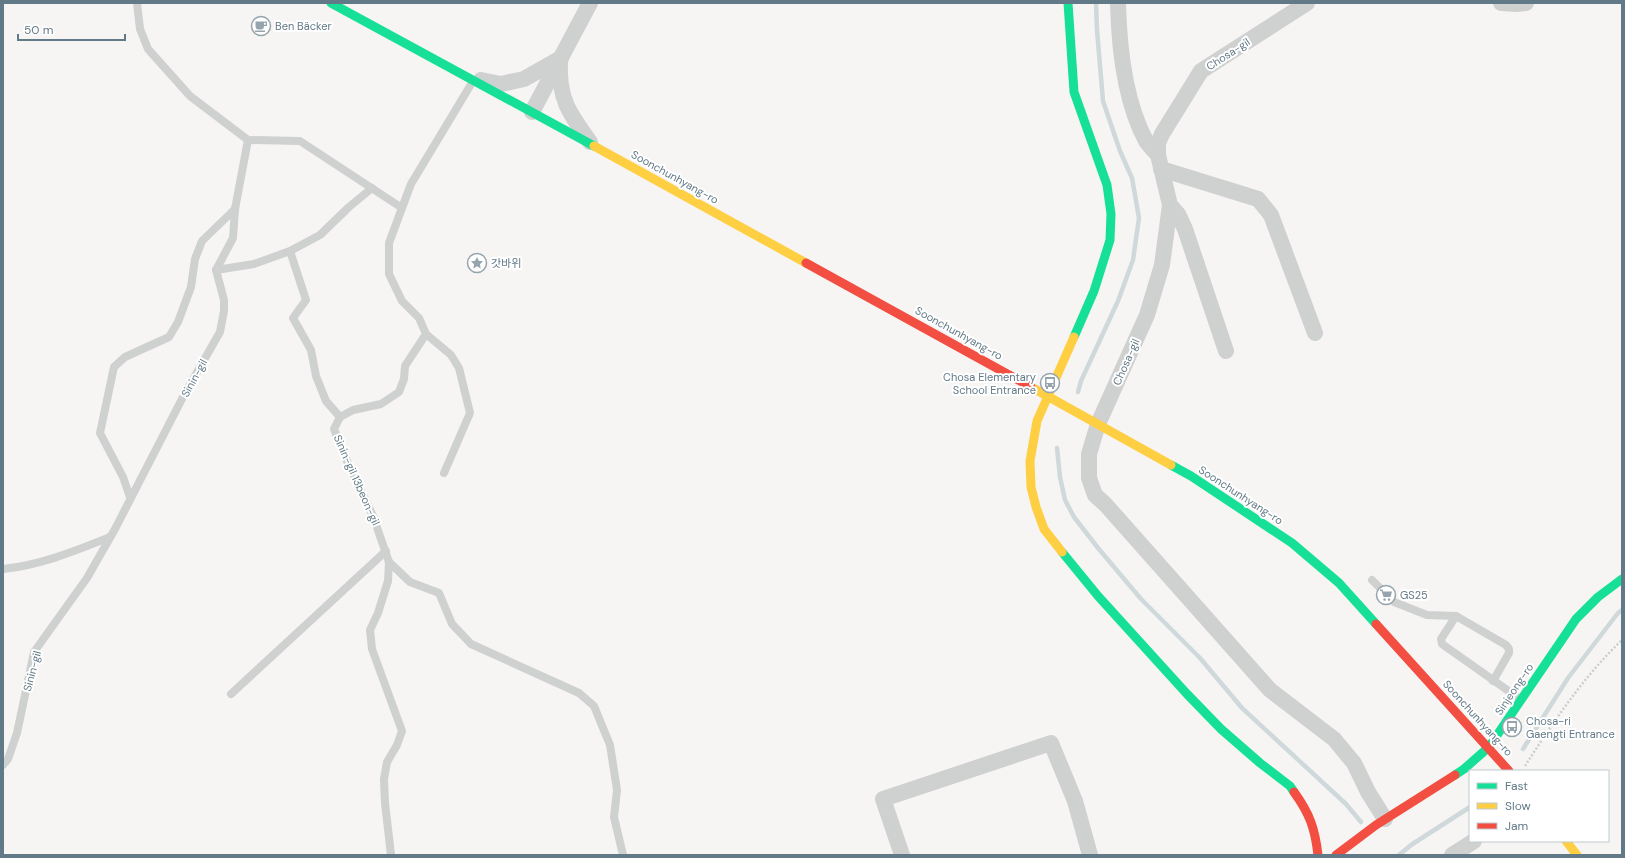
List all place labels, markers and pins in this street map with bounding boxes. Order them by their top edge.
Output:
cafe icon: Ben Bäcker [250,15,272,37]
place label: Ben Bäcker [275,19,332,33]
place icon: 갓바위 [466,252,488,274]
place label: 갓바위 [491,256,521,270]
place label: Chosa Elementary School Entrance [943,370,1036,397]
bus stop icon: Chosa Elementary School Entrance [1039,372,1061,394]
supermarket icon: GS25 [1375,584,1397,606]
place label: GS25 [1400,588,1428,602]
place label: Chosa-ri Gaengti Entrance [1526,714,1615,741]
bus stop icon: Chosa-ri Gaengti Entrance [1501,716,1523,738]

